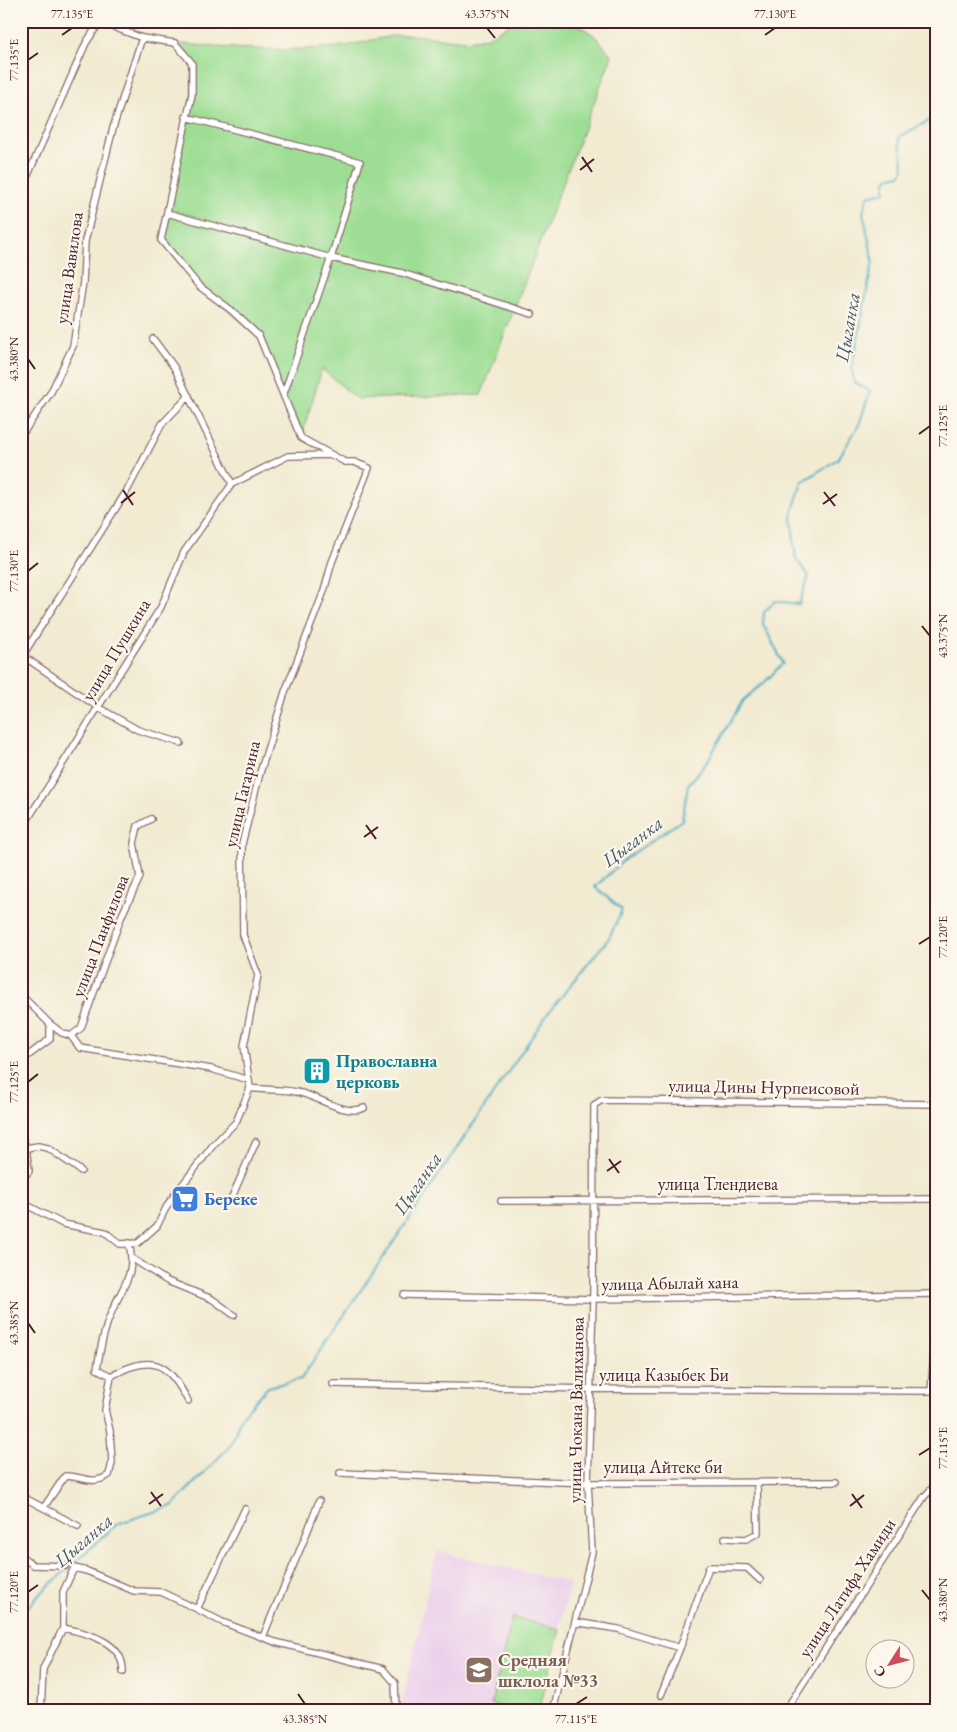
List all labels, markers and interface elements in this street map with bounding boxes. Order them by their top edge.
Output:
text: 77.135°E [51,6,93,22]
text: 43.375°N [465,6,510,22]
text: 77.130°E [754,6,796,22]
text: 77.135°E [6,39,22,81]
street label: улица Вавилова [49,210,88,325]
water label: Цыганка [829,290,866,365]
text: 43.380°N [6,336,22,381]
text: 77.125°E [935,405,951,447]
text: 77.130°E [6,550,22,592]
street label: улица Пушкина [76,594,156,705]
text: 43.375°N [935,613,951,658]
street label: улица Гагарина [218,737,265,850]
water label: Цыганка [596,810,668,873]
street label: улица Панфилова [66,870,134,1000]
text: 77.120°E [935,916,951,958]
place label: Православна церковь [336,1049,438,1093]
building icon: Православна церковь [302,1056,332,1086]
text: 77.125°E [6,1061,22,1103]
street label: улица Дины Нурпеисовой [668,1073,860,1100]
water label: Цыганка [387,1147,447,1220]
street label: улица Тлендиева [658,1172,779,1195]
supermarket icon: Береке [170,1184,200,1214]
place label: Береке [204,1187,258,1210]
street label: улица Абылай хана [601,1270,740,1295]
text: 43.385°N [6,1300,22,1345]
street label: улица Чокана Валиханова [562,1316,589,1503]
street label: улица Казыбек Би [599,1363,730,1386]
text: 77.115°E [935,1427,951,1469]
street label: улица Айтеке би [604,1455,723,1478]
water label: Цыганка [48,1508,118,1573]
street label: улица Латифа Хамиди [793,1513,901,1662]
text: 77.120°E [6,1571,22,1613]
text: 43.380°N [935,1577,951,1622]
north arrow [864,1640,914,1690]
place label: Средняя шклола №33 [498,1648,598,1692]
school or university icon: Средняя шклола №33 [464,1655,494,1685]
text: С [869,1662,890,1681]
text: 43.385°N [283,1711,328,1727]
text: 77.115°E [555,1711,597,1727]

